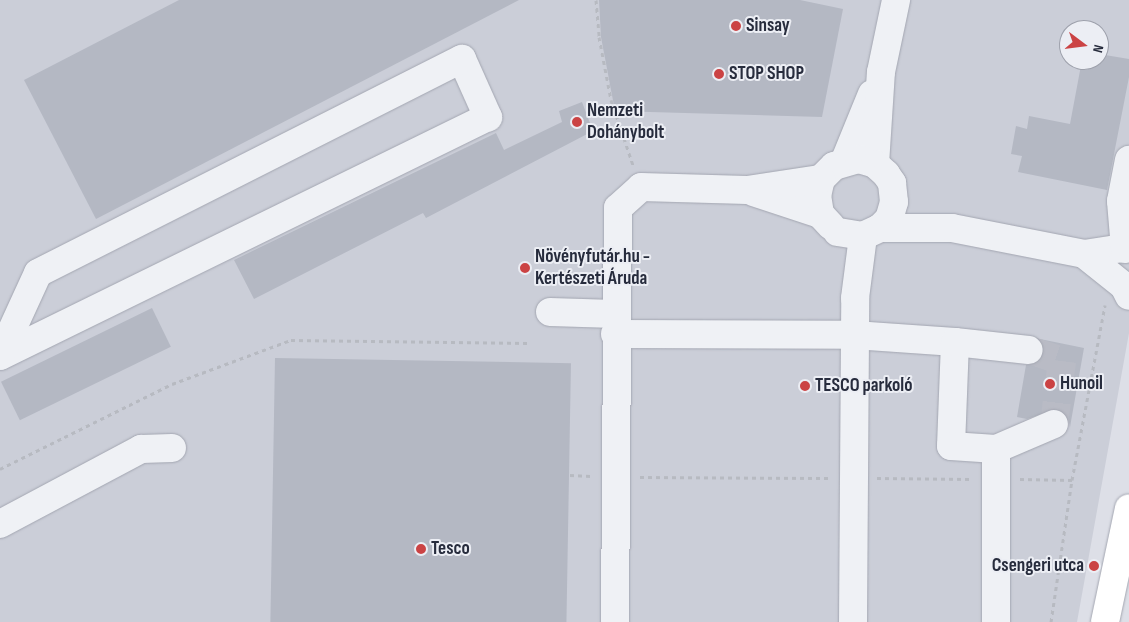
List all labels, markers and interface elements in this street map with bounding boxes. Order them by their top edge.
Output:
place label: Sinsay [746,15,790,37]
marker: Sinsay [730,20,742,32]
north arrow [1059,20,1109,70]
text: N [1089,43,1107,55]
place label: STOP SHOP [729,63,804,85]
marker: STOP SHOP [713,68,725,80]
place label: Nemzeti Dohánybolt [587,100,664,144]
marker: Nemzeti Dohánybolt [571,116,583,128]
place label: Növényfutár.hu - Kertészeti Áruda [535,246,650,290]
marker: Növényfutár.hu - Kertészeti Áruda [519,262,531,274]
place label: Hunoil [1060,373,1103,395]
place label: TESCO parkoló [815,375,912,397]
marker: Hunoil [1044,378,1056,390]
marker: TESCO parkoló [799,380,811,392]
place label: Tesco [431,538,470,560]
marker: Tesco [415,543,427,555]
place label: Csengeri utca [992,555,1084,577]
marker: Csengeri utca [1088,560,1100,572]

